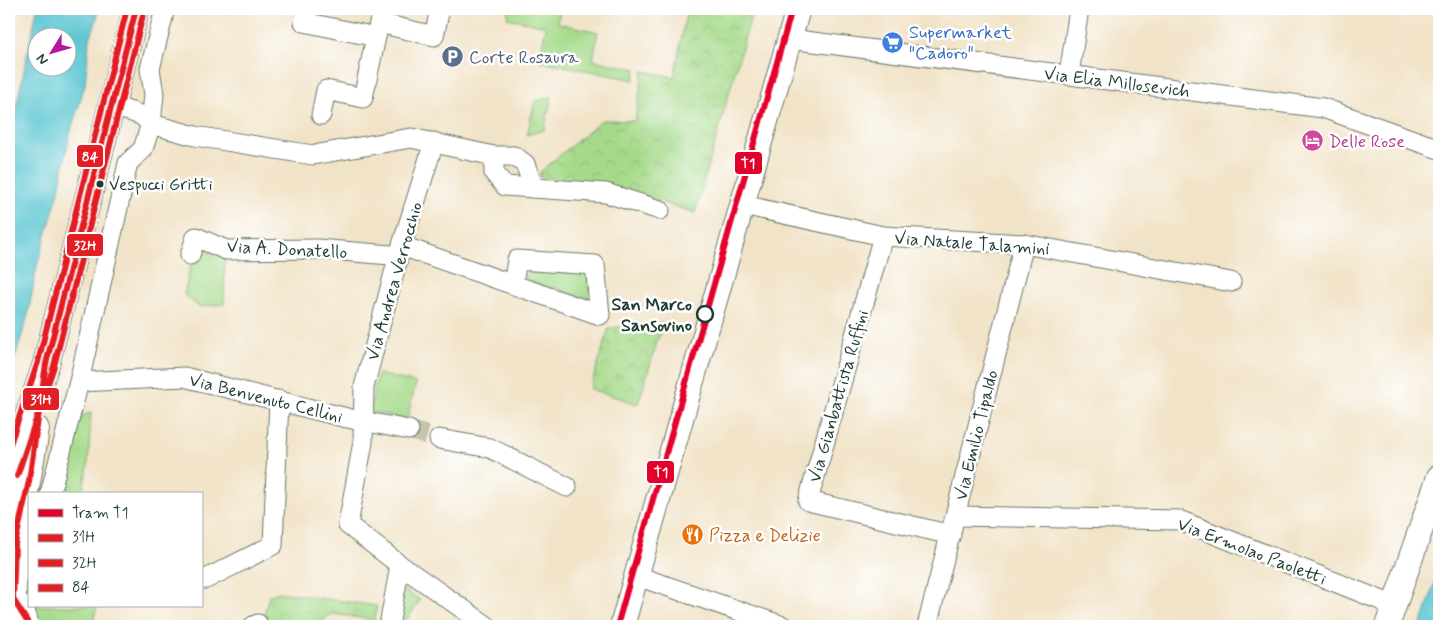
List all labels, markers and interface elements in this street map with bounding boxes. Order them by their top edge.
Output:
place label: Supermarket "Cadoro" [909,21,1012,66]
north arrow [28,28,78,78]
supermarket icon: Supermarket "Cadoro" [881,30,905,54]
parking icon: Corte Rosaura [441,45,465,69]
place label: Corte Rosaura [469,46,579,70]
text: N [32,50,52,68]
street label: Via Elia Millosevich [1043,62,1191,104]
hotel icon: Delle Rose [1301,129,1325,153]
place label: Delle Rose [1329,130,1405,154]
line badge: 84 [76,144,104,168]
text: 84 [82,148,99,166]
line badge: T1 [734,151,763,175]
text: T1 [741,155,755,173]
place label: Vespucci Gritti [109,174,213,196]
marker: Vespucci Gritti [95,179,105,189]
street label: Via Andrea Verrocchio [361,199,429,363]
street label: Via Natale Talamini [894,227,1050,261]
line badge: 32H [66,233,104,257]
street label: Via A. Donatello [226,235,348,265]
text: 32H [74,237,96,255]
place label: San Marco Sansovino [611,293,692,338]
marker: San Marco Sansovino [696,305,714,323]
street label: Via Gianbattista Ruffini [803,307,875,485]
street label: Via Benvenuto Cellini [187,368,345,430]
street label: Via Emilio Tipaldo [949,368,1005,503]
line badge: 31H [22,387,60,411]
text: 31H [30,391,52,409]
line badge: T1 [646,460,675,484]
text: T1 [654,464,668,482]
legend [28,492,202,608]
text: Tram T1 [72,504,128,524]
street label: Via Ermolao Paoletti [1174,512,1330,591]
restaurant icon: Pizza e Delizie [681,523,705,547]
place label: Pizza e Delizie [709,524,821,548]
text: 31H [72,528,95,548]
text: 32H [72,554,97,574]
text: 84 [72,578,90,598]

